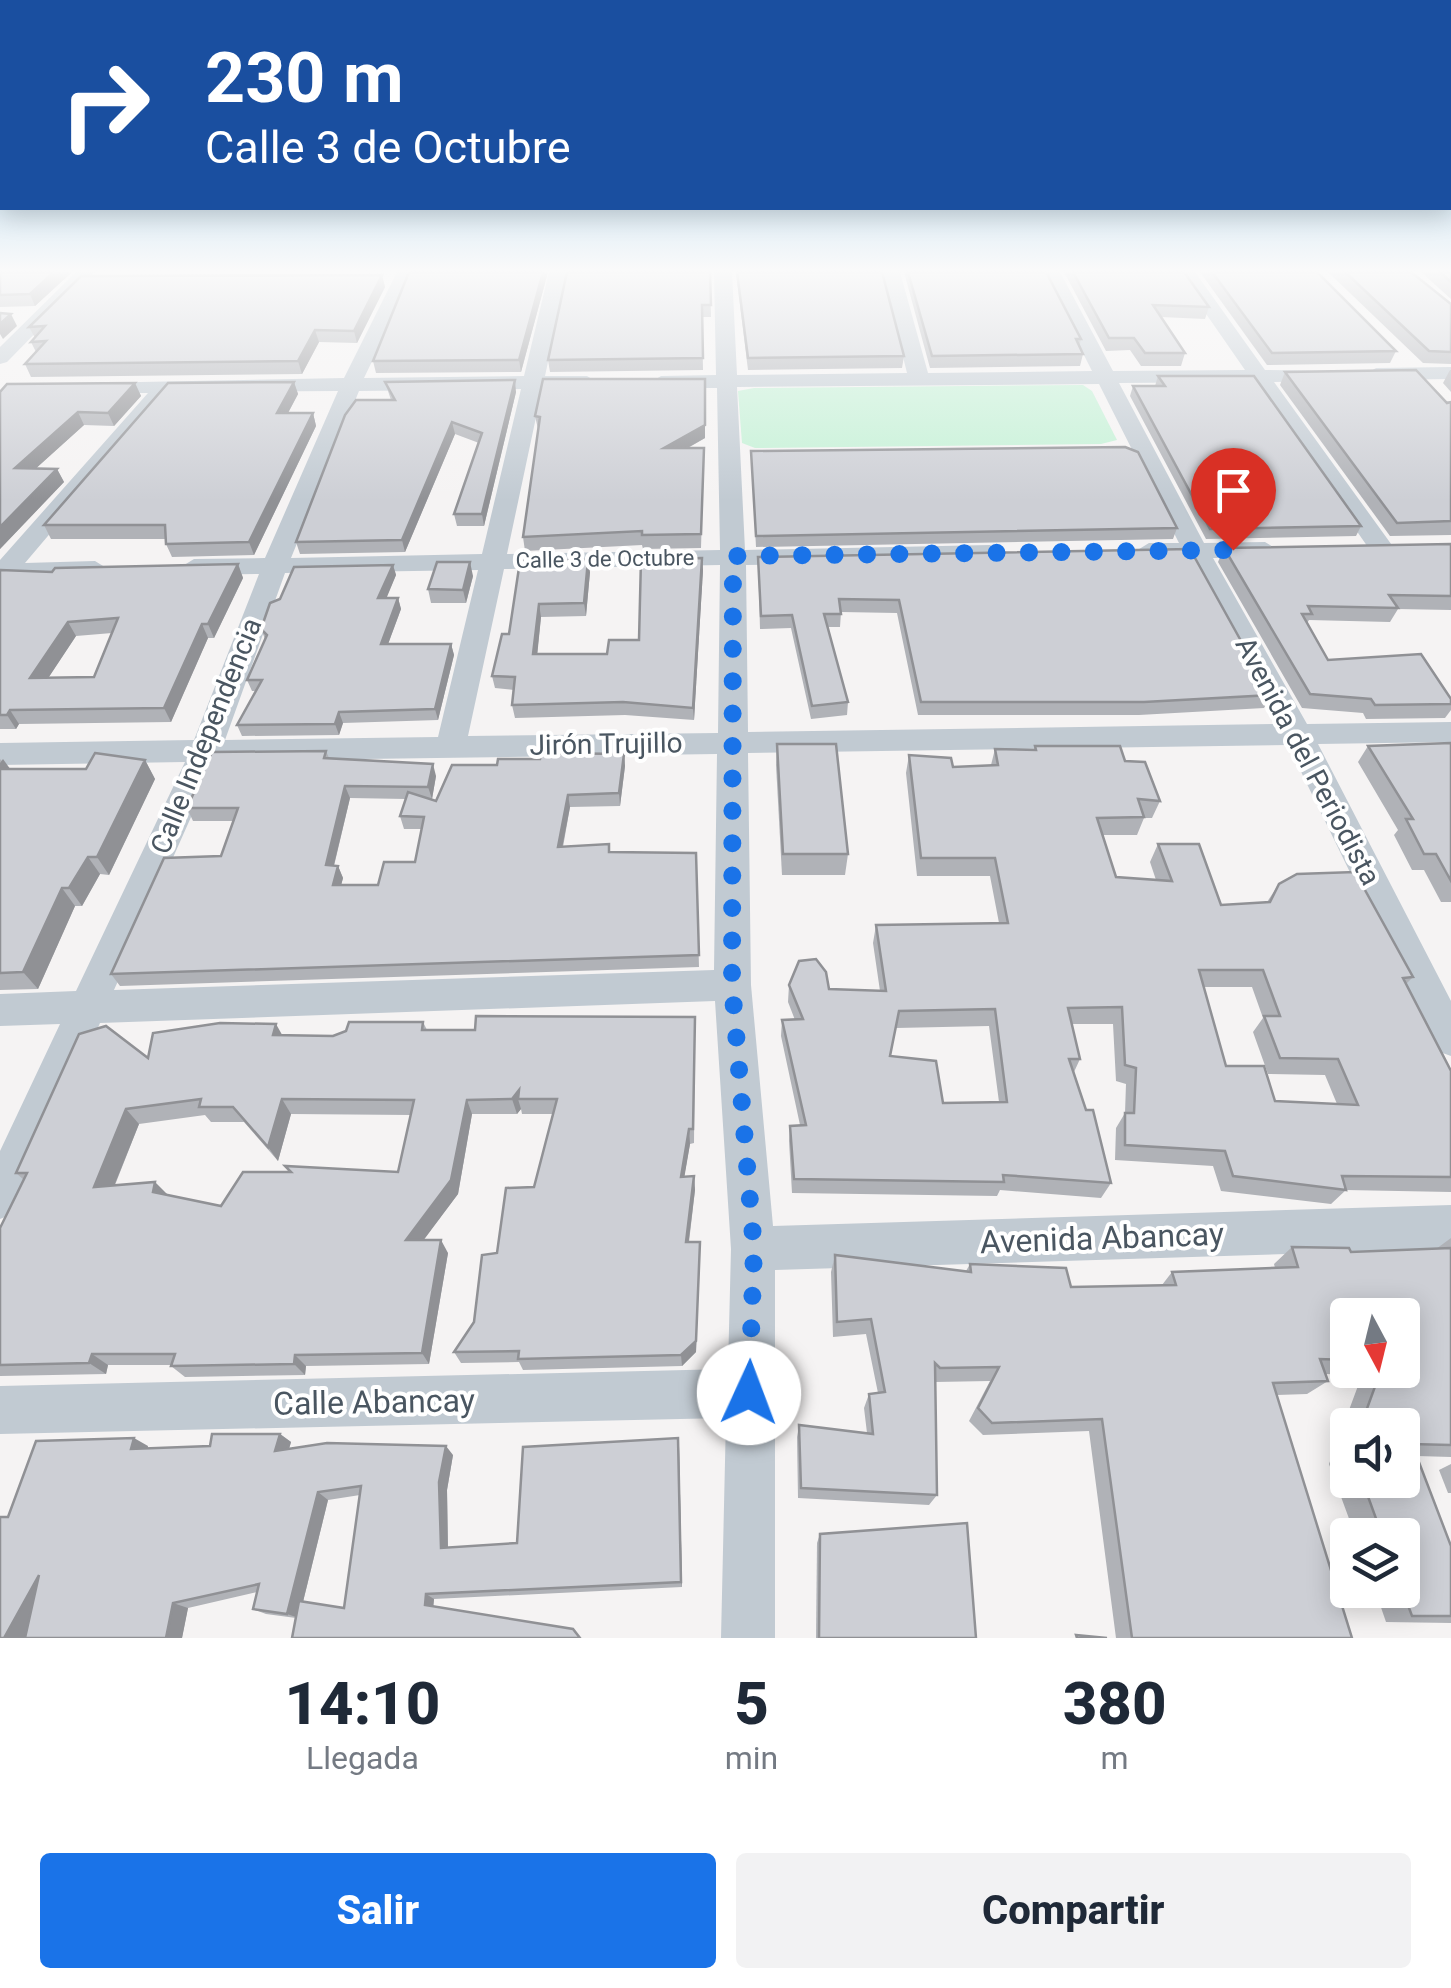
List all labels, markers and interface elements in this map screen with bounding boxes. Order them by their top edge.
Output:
text: 230 m [205,37,404,119]
icon: right [40,40,170,170]
text: Calle 3 de Octubre [205,121,571,174]
pin [1191,448,1276,551]
icon: arrive [1206,463,1261,518]
street label: Calle 3 de Octubre [515,545,695,573]
street label: Calle Independencia [144,613,268,859]
street label: Avenida del Periodista [1229,631,1387,891]
street label: Jirón Trujillo [529,726,683,762]
street label: Avenida Abancay [979,1215,1225,1261]
north arrow [1330,1298,1420,1388]
map controls [1330,1298,1420,1608]
position arrow [697,1341,801,1445]
street label: Calle Abancay [273,1381,475,1423]
button: sound [1330,1408,1420,1498]
button: layers [1330,1518,1420,1608]
text: 14:10 [284,1668,440,1739]
text: 5 [734,1668,769,1739]
text: 380 [1063,1668,1167,1739]
text: Llegada [306,1739,419,1777]
text: min [725,1739,778,1777]
text: m [1101,1739,1129,1777]
button: Salir [40,1853,716,1968]
button: Compartir [736,1853,1411,1968]

